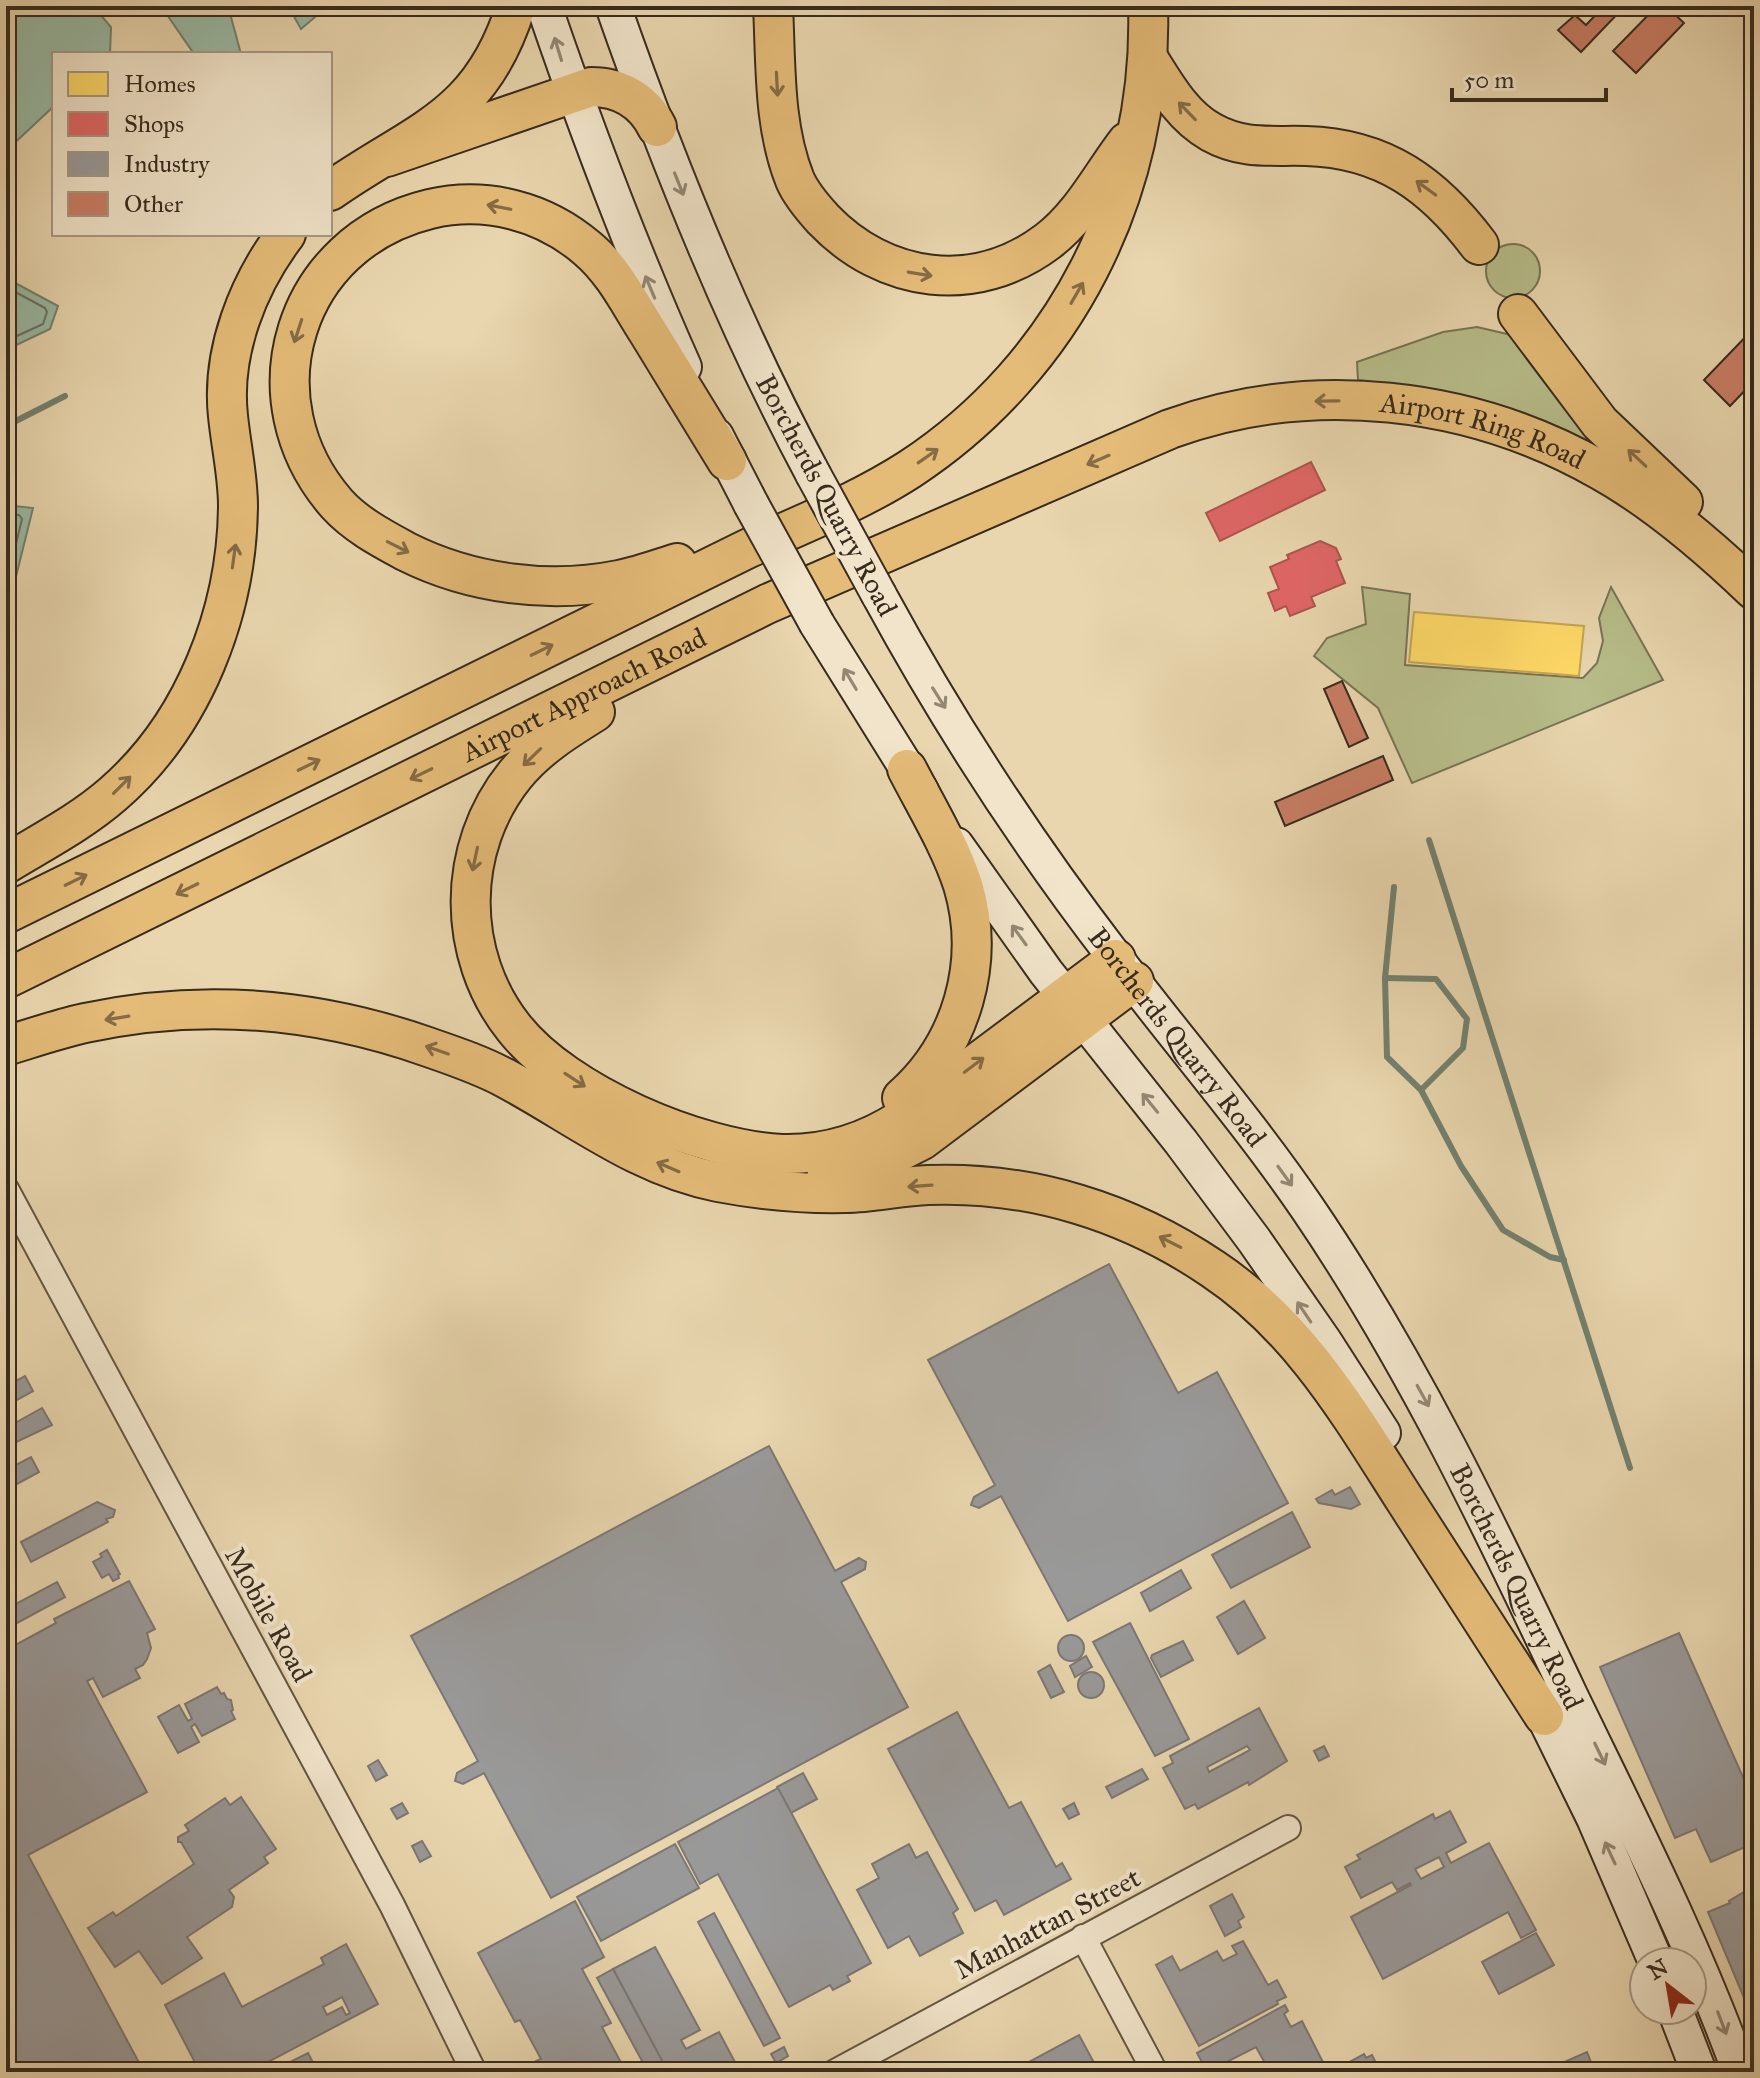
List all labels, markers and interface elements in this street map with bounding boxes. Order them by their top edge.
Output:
one-way arrow [550,37,564,62]
legend [52,52,332,236]
scale bar [1452,52,1606,102]
text: 50 m [1464,65,1514,95]
text: Homes [124,69,196,99]
one-way arrow [770,70,785,97]
one-way arrow [1177,101,1196,121]
text: Shops [124,109,184,139]
text: Industry [124,149,210,179]
one-way arrow [673,171,688,196]
one-way arrow [1416,180,1438,196]
text: Other [124,189,183,219]
one-way arrow [487,198,513,213]
one-way arrow [906,267,932,282]
one-way arrow [642,276,657,300]
one-way arrow [1069,282,1085,305]
one-way arrow [290,319,305,344]
street label: Borcherds Quarry Road [748,368,905,622]
street label: Airport Ring Road [1378,385,1591,477]
one-way arrow [1314,393,1341,408]
one-way arrow [916,448,938,464]
one-way arrow [1627,449,1647,468]
one-way arrow [1086,454,1111,469]
one-way arrow [385,540,409,555]
one-way arrow [227,543,242,569]
street label: Airport Approach Road [455,620,712,770]
one-way arrow [530,642,554,657]
one-way arrow [842,668,858,691]
one-way arrow [931,686,947,709]
one-way arrow [523,747,542,766]
one-way arrow [297,757,321,772]
one-way arrow [409,767,433,783]
one-way arrow [113,775,132,795]
one-way arrow [467,845,482,871]
one-way arrow [64,872,88,887]
one-way arrow [176,882,200,897]
street label: Borcherds Quarry Road [1080,920,1274,1154]
one-way arrow [1011,924,1027,946]
one-way arrow [104,1011,130,1026]
one-way arrow [425,1042,450,1057]
one-way arrow [963,1057,984,1074]
one-way arrow [563,1072,586,1088]
one-way arrow [1141,1093,1159,1114]
one-way arrow [656,1159,681,1174]
one-way arrow [1276,1164,1293,1186]
one-way arrow [907,1179,934,1194]
one-way arrow [1158,1234,1182,1249]
one-way arrow [1296,1302,1313,1324]
one-way arrow [1416,1383,1431,1407]
street label: Borcherds Quarry Road [1442,1458,1591,1715]
street label: Mobile Road [217,1541,320,1688]
one-way arrow [1593,1742,1608,1766]
one-way arrow [1601,1841,1616,1866]
street label: Manhattan Street [948,1860,1146,1987]
north arrow [1628,1946,1708,2026]
text: N [1643,1953,1673,1986]
one-way arrow [1716,2010,1730,2035]

